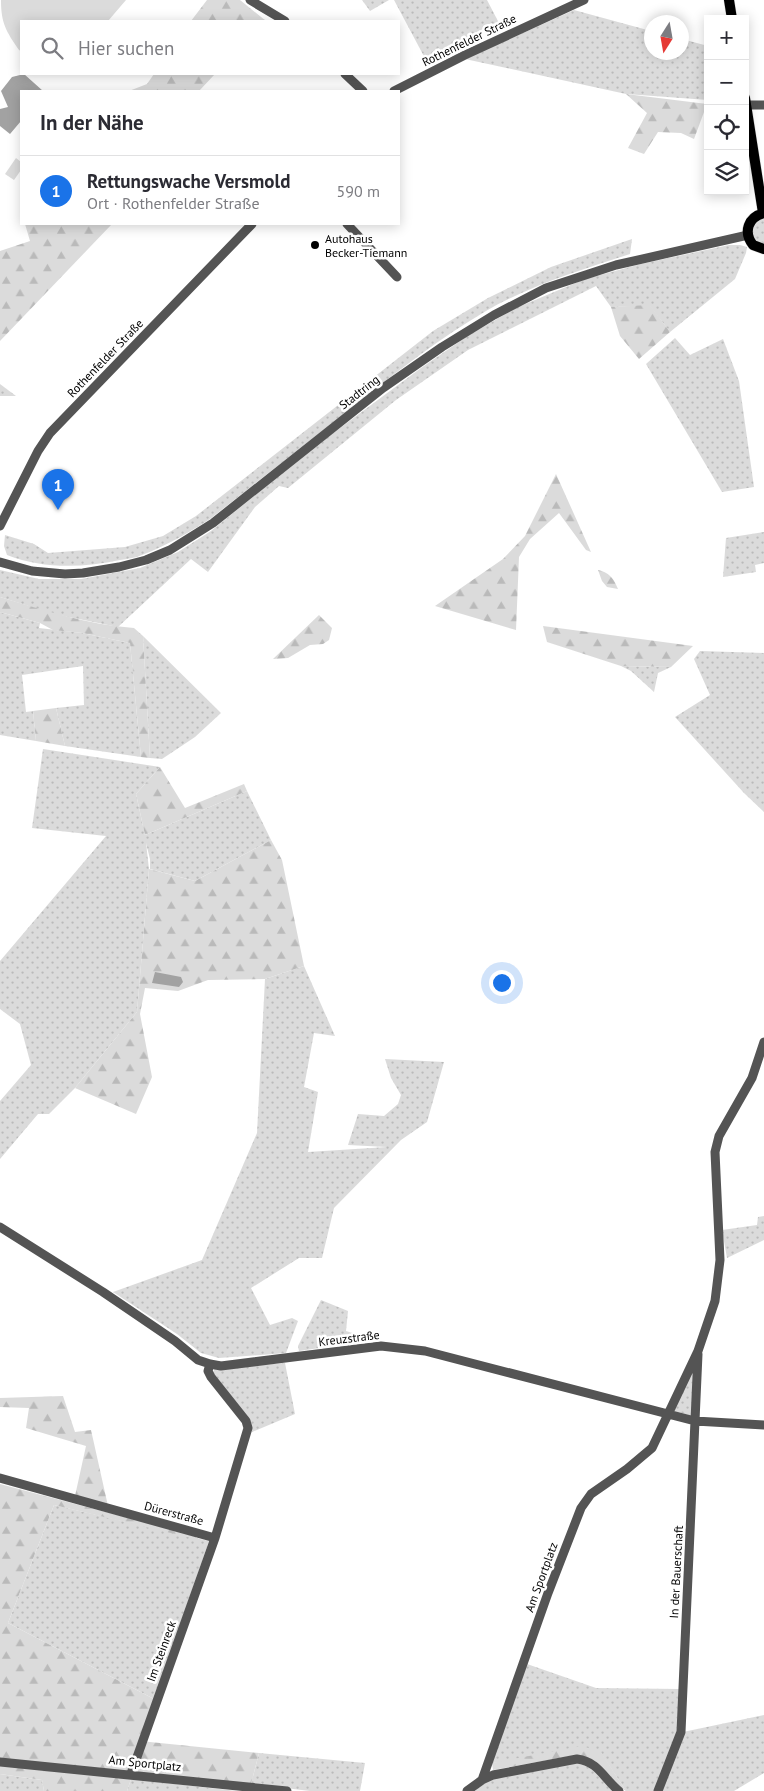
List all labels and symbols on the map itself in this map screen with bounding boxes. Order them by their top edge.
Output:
street label: Rothenfelder Straße [419,11,519,69]
north arrow [644,15,689,60]
place label: Autohaus Becker-Tiemann [325,231,407,260]
marker: Autohaus Becker-Tiemann [309,239,321,251]
street label: Rothenfelder Straße [64,316,146,400]
street label: Stadtring [336,372,382,412]
pin: 1 [42,469,74,510]
your location [489,970,515,996]
street label: Kreuzstraße [318,1327,380,1349]
street label: Dürerstraße [143,1498,205,1528]
street label: In der Bauerschaft [666,1525,686,1619]
street label: Am Sportplatz [521,1540,561,1614]
street label: Im Steinreck [143,1618,179,1684]
street label: Am Sportplatz [108,1752,182,1774]

